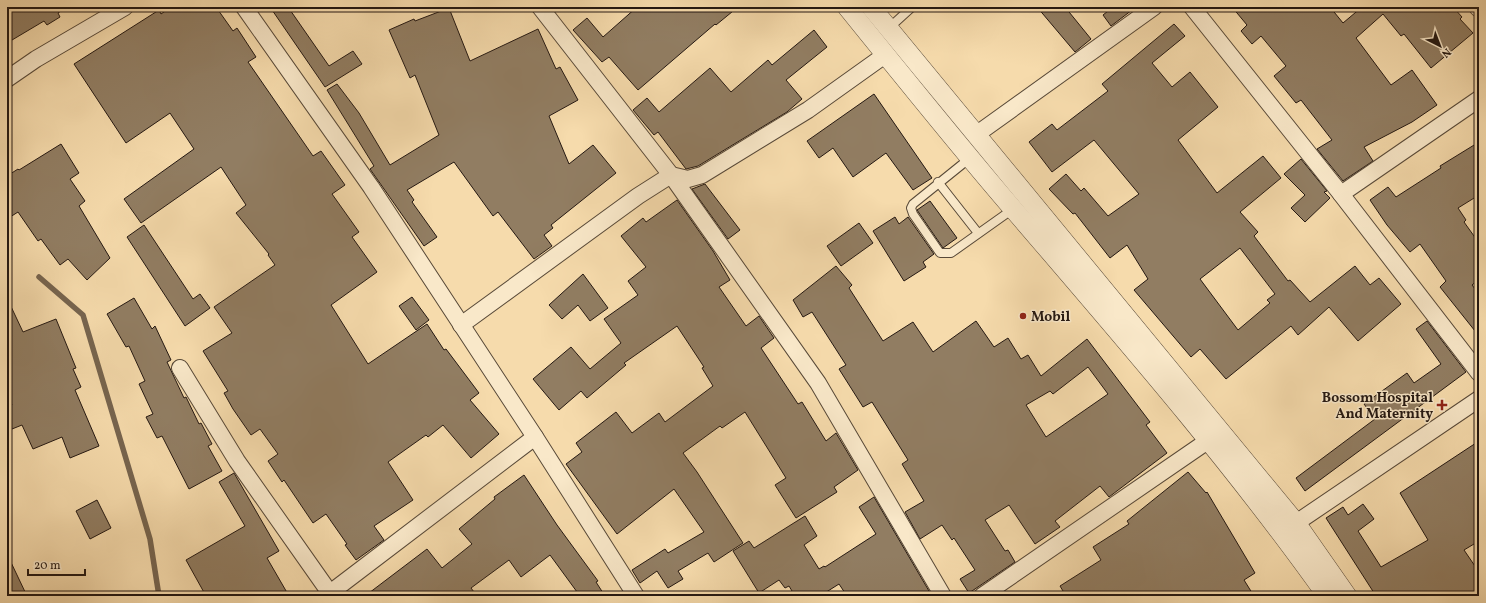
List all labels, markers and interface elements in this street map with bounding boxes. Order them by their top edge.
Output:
north arrow [1420,26,1460,66]
text: N [1438,44,1454,61]
place label: Mobil [1031,308,1070,327]
marker: Mobil [1018,311,1028,321]
place label: Bossom Hospital And Maternity [1322,389,1433,424]
marker: Bossom Hospital And Maternity [1436,399,1448,411]
scale bar [28,551,85,577]
text: 20 m [34,558,61,574]

